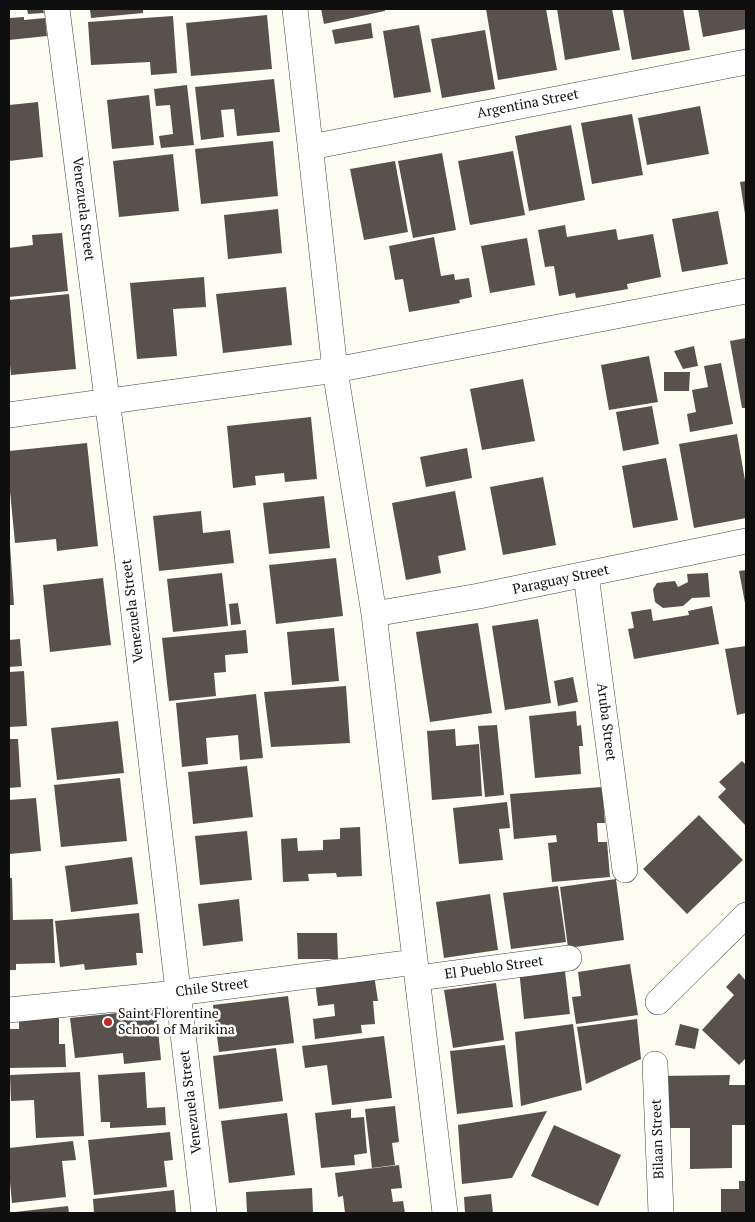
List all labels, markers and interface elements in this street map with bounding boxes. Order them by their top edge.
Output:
street label: Argentina Street [476,86,580,122]
street label: Venezuela Street [68,156,98,262]
street label: Venezuela Street [118,558,148,664]
street label: Paraguay Street [511,562,611,598]
street label: Aruba Street [593,682,619,762]
street label: El Pueblo Street [444,953,544,983]
street label: Chile Street [175,975,249,1001]
place label: Saint Florentine School of Marikina [118,1006,235,1038]
marker: Saint Florentine School of Marikina [102,1016,114,1028]
street label: Venezuela Street [176,1049,206,1155]
street label: Bilaan Street [648,1099,668,1179]

